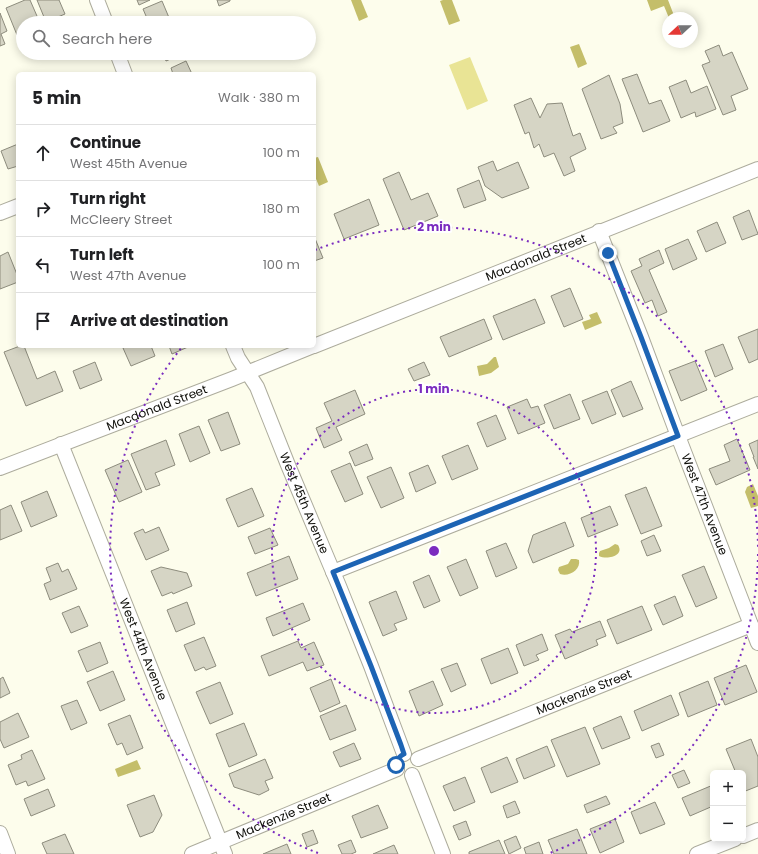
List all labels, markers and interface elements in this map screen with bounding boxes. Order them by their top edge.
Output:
north arrow [662,12,698,48]
search box [16,16,316,60]
icon: search [30,27,52,49]
text: Search here [62,28,152,49]
text: 5 min [32,86,81,110]
text: Walk · 380 m [218,88,300,107]
text: Continue [70,132,141,153]
icon: ahead [32,142,54,164]
text: 100 m [263,143,300,162]
text: West 45th Avenue [70,154,187,173]
text: Turn right [70,188,146,209]
icon: right [32,198,54,220]
text: 180 m [263,199,300,218]
text: McCleery Street [70,210,172,229]
text: 2 min [417,218,451,235]
street label: Macdonald Street [483,229,589,285]
text: Turn left [70,244,134,265]
route end [599,244,617,262]
icon: left [32,254,54,276]
text: 100 m [263,255,300,274]
text: West 47th Avenue [70,266,186,285]
icon: arrive [32,310,54,332]
text: Arrive at destination [70,310,228,331]
street label: Macdonald Street [104,380,210,434]
text: 1 min [418,380,450,397]
street label: West 45th Avenue [276,450,333,556]
street label: West 47th Avenue [678,451,732,557]
centre of rings [427,544,441,558]
street label: West 44th Avenue [115,595,172,703]
street label: Mackenzie Street [534,665,634,719]
route start [387,756,405,774]
map controls [710,770,746,842]
button: + [710,770,746,806]
street label: Mackenzie Street [233,788,333,843]
button: − [710,806,746,842]

